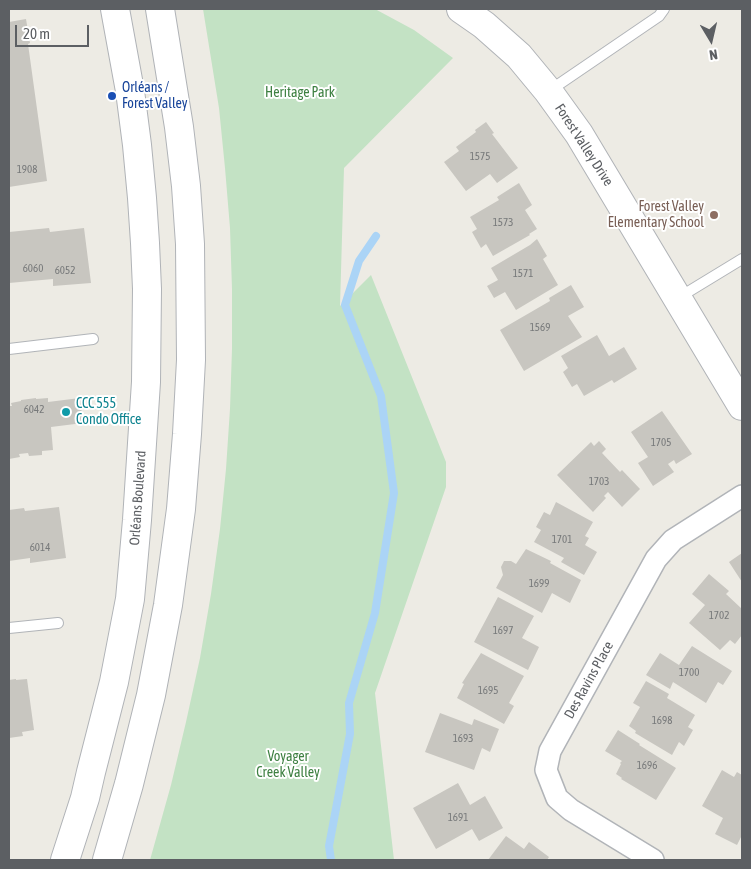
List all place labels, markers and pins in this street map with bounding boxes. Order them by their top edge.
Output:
place label: Orléans / Forest Valley [122,80,188,112]
marker: Orléans / Forest Valley [106,90,118,102]
place label: Forest Valley Elementary School [608,199,704,232]
marker: Forest Valley Elementary School [708,209,720,221]
place label: CCC 555 Condo Office [76,396,141,428]
marker: CCC 555 Condo Office [60,406,72,418]

